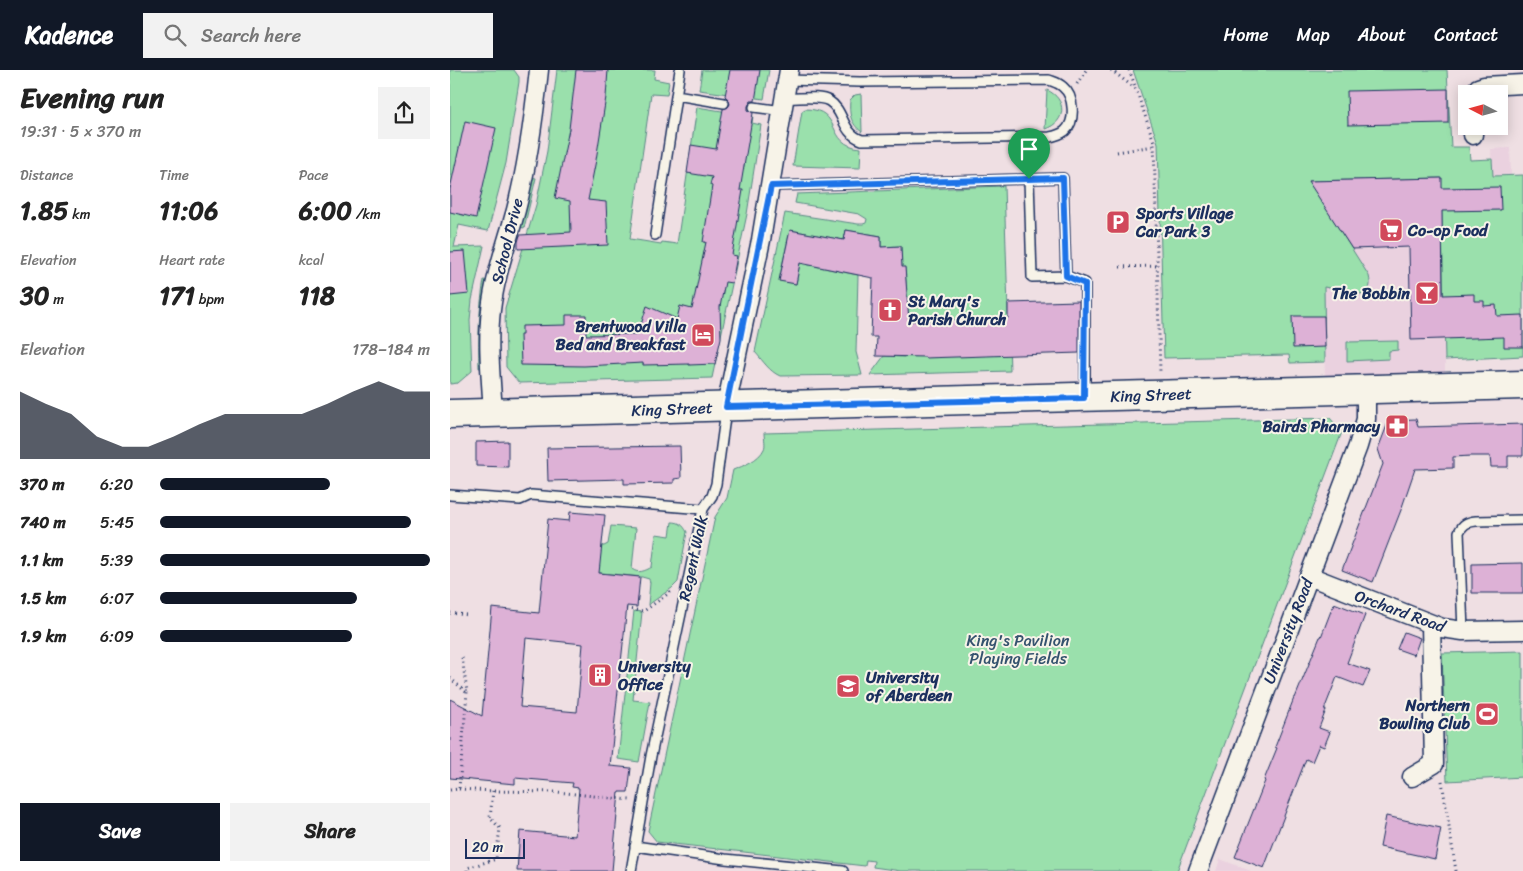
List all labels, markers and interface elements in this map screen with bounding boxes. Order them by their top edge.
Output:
search box [143,13,493,58]
text: Kadence [25,14,113,56]
text: Search here [201,19,301,52]
text: Home [1224,19,1269,51]
text: Map [1297,19,1330,51]
text: About [1358,19,1406,51]
text: Contact [1434,19,1498,51]
icon: search [161,21,189,49]
text: Evening run [20,73,164,122]
north arrow [1458,85,1508,135]
map controls [1458,85,1508,135]
button: share [378,87,430,139]
text: 19:31 · 5 × 370 m [20,117,141,146]
pin [1008,128,1050,179]
icon: arrive [1015,135,1043,163]
text: Distance [20,163,73,188]
text: Time [159,163,189,188]
text: Pace [299,163,328,188]
text: 1.85 [20,188,69,233]
text: 11:06 [159,188,218,233]
text: 6:00 [299,188,352,233]
street label: School Drive [482,195,532,287]
place label: Sports Village Car Park 3 [1135,199,1234,246]
text: km [69,202,90,227]
text: /km [352,202,381,227]
parking icon: Sports Village Car Park 3 [1105,209,1131,235]
place label: Co-op Food [1407,216,1489,245]
supermarket icon: Co-op Food [1378,217,1404,243]
text: Elevation [20,248,77,273]
text: Heart rate [159,248,225,273]
text: kcal [299,248,324,273]
text: 30 [20,273,50,318]
text: 171 [159,273,195,318]
text: 118 [299,273,335,318]
place label: The Bobbin [1332,279,1410,308]
bar icon: The Bobbin [1414,280,1440,306]
text: m [50,287,64,312]
text: bpm [195,287,225,312]
place label: St Mary's Parish Church [907,287,1007,334]
church icon: St Mary's Parish Church [877,297,903,323]
place label: Brentwood Villa Bed and Breakfast [556,312,687,359]
hotel icon: Brentwood Villa Bed and Breakfast [690,322,716,348]
text: Elevation [20,335,85,364]
text: 178–184 m [352,335,430,364]
street label: King Street [1110,379,1192,411]
street label: King Street [631,393,713,425]
place label: Bairds Pharmacy [1262,412,1381,441]
pharmacy icon: Bairds Pharmacy [1384,413,1410,439]
text: 370 m [20,470,64,499]
text: 6:20 [100,470,133,499]
text: 740 m [20,508,66,537]
text: 5:45 [100,508,134,537]
street label: Regent Walk [670,512,716,604]
text: 1.1 km [20,546,64,575]
text: 5:39 [100,546,133,575]
street label: University Road [1255,572,1322,688]
street label: Orchard Road [1351,581,1451,641]
text: 1.5 km [20,584,66,613]
text: 6:07 [100,584,133,613]
text: 1.9 km [20,622,66,651]
text: 6:09 [100,622,134,651]
park label: King's Pavilion Playing Fields [967,626,1070,673]
place label: University Office [617,652,692,699]
building icon: University Office [587,662,613,688]
place label: University of Aberdeen [866,663,953,710]
school or university icon: University of Aberdeen [835,673,861,699]
place label: Northern Bowling Club [1379,691,1470,738]
sports icon: Northern Bowling Club [1474,701,1500,727]
button: Save [20,803,220,861]
button: Share [230,803,430,861]
text: 20 m [472,835,503,860]
scale bar [465,836,525,859]

